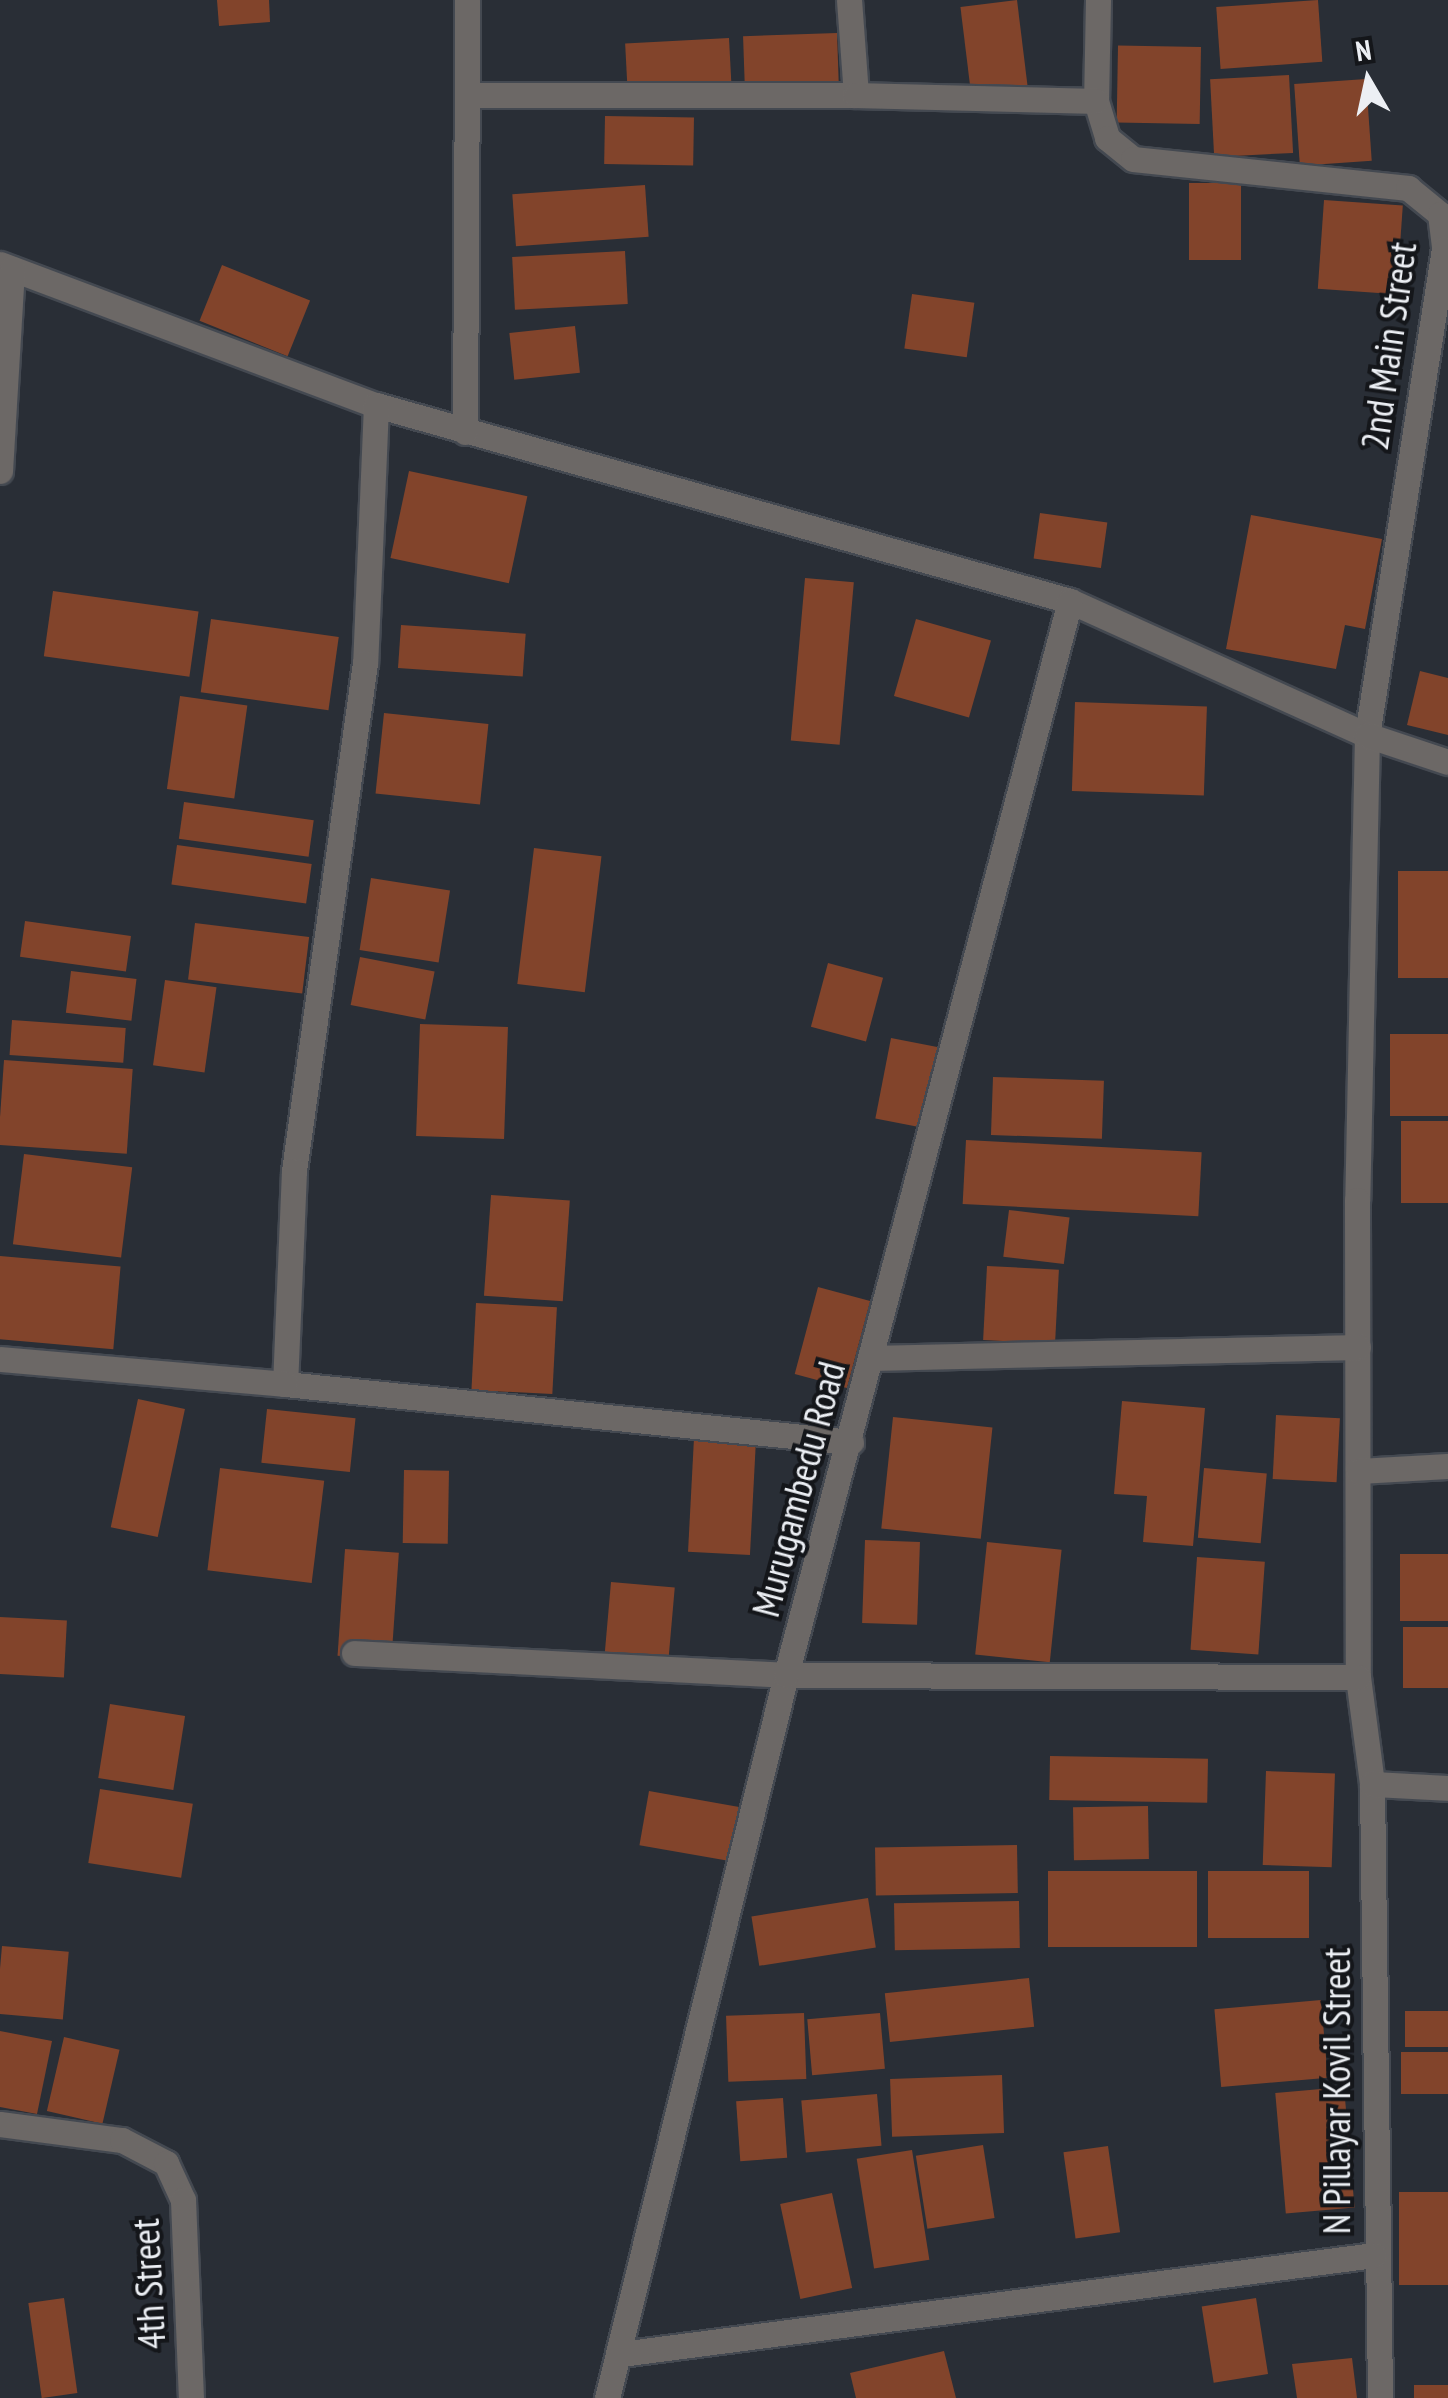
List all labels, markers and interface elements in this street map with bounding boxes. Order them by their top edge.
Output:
north arrow [1318,30,1418,130]
text: N [1353,30,1374,69]
street label: 2nd Main Street [1351,239,1425,453]
street label: Murugambedu Road [742,1357,854,1621]
street label: N Pillayar Kovil Street [1313,1948,1359,2234]
street label: 4th Street [122,2217,174,2351]

